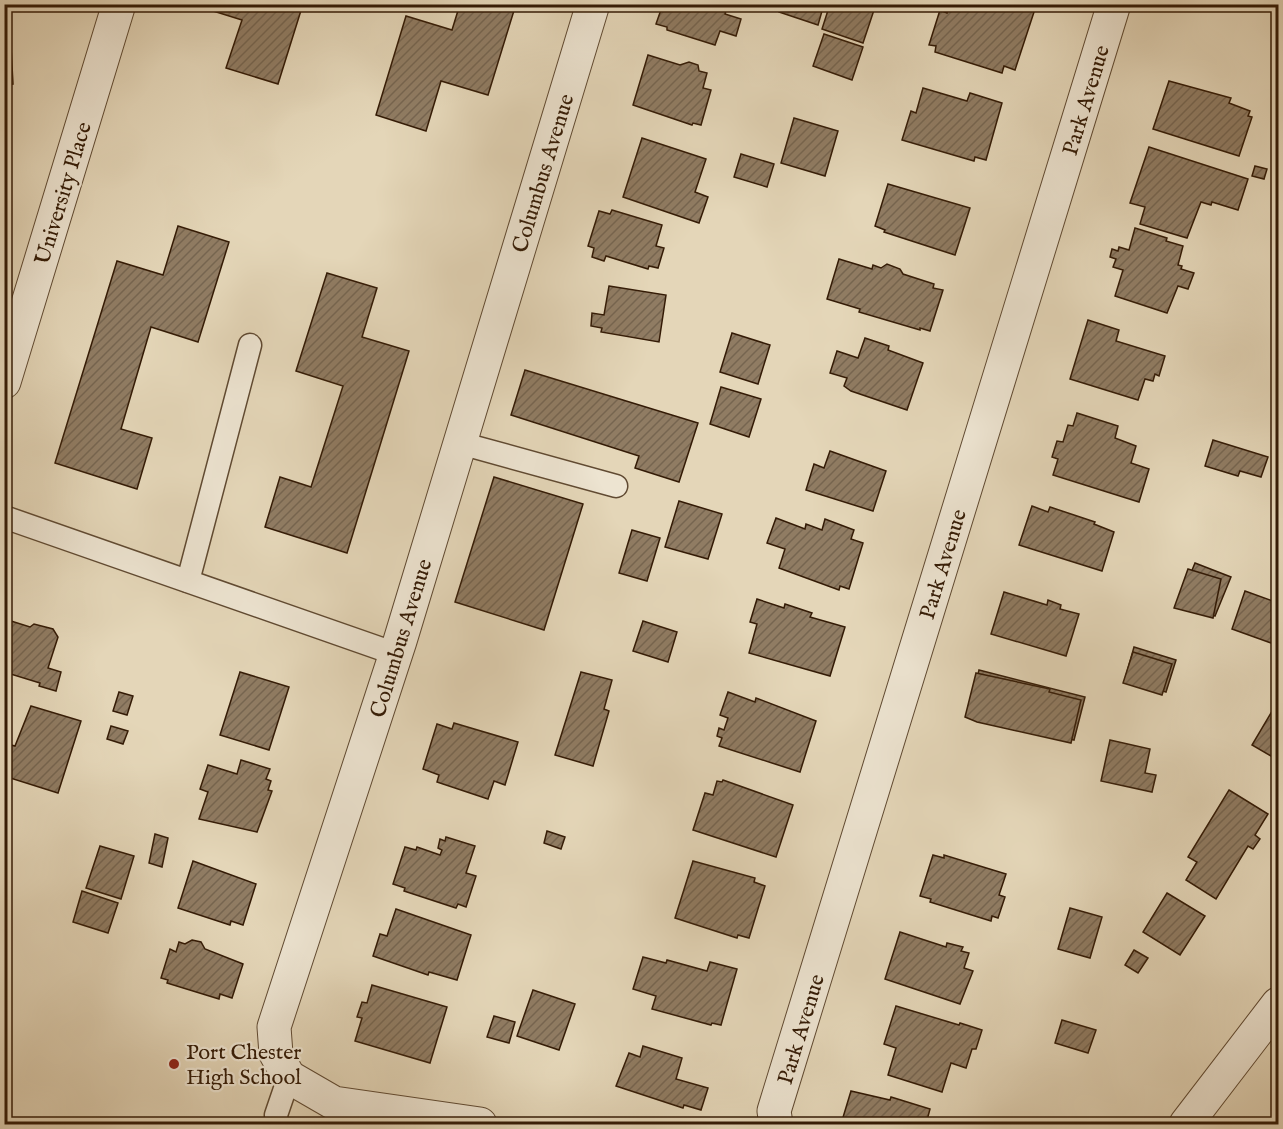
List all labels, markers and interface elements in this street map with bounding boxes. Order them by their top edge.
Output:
street label: Park Avenue [1057,42,1117,159]
street label: Columbus Avenue [506,91,581,256]
street label: University Place [29,119,99,268]
street label: Park Avenue [914,506,974,623]
street label: Columbus Avenue [364,556,439,721]
street label: Park Avenue [772,971,832,1088]
place label: Port Chester High School [186,1039,301,1092]
marker: Port Chester High School [167,1057,181,1071]

